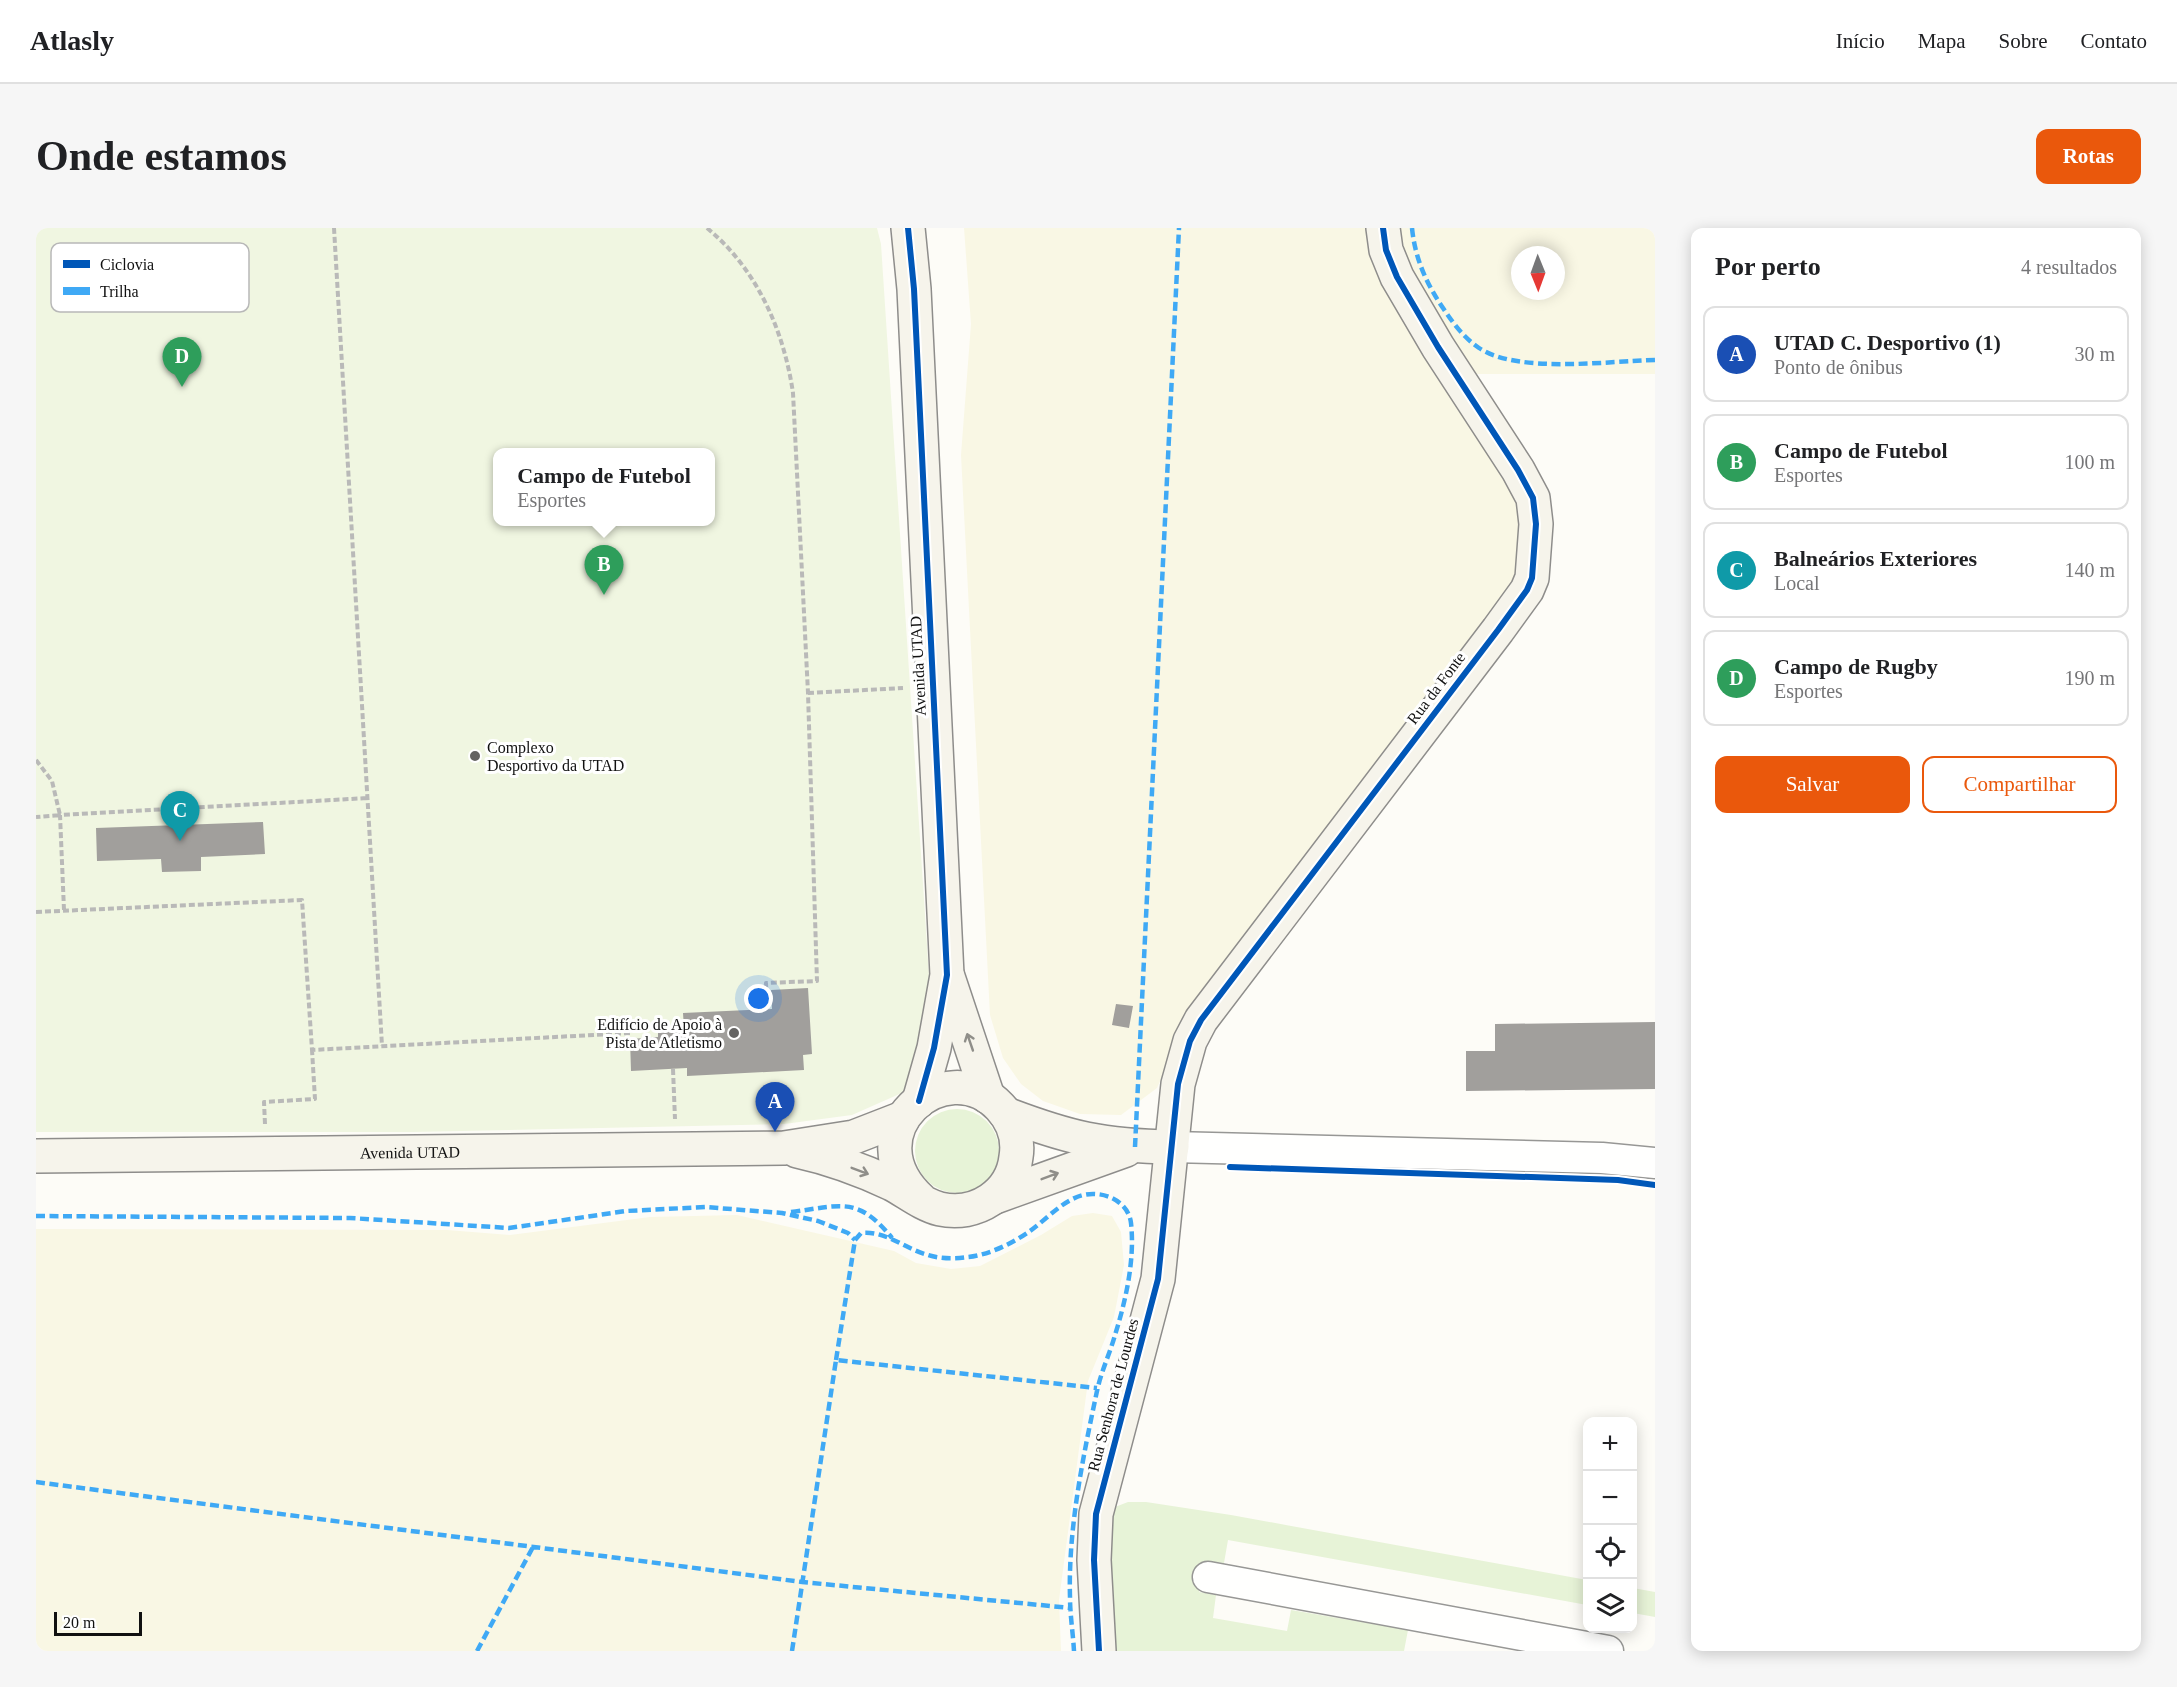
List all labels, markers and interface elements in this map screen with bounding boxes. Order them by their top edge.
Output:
text: Atlasly [30,25,114,56]
text: Início [1836,29,1885,53]
text: Mapa [1918,29,1966,53]
text: Sobre [1999,29,2048,53]
text: Contato [2081,29,2147,53]
button: Rotas [2036,129,2141,184]
text: Onde estamos [36,133,287,179]
legend [51,243,249,312]
north arrow [1511,246,1565,300]
text: Por perto [1715,252,1821,281]
text: Ciclovia [100,256,154,273]
text: 4 resultados [2021,256,2117,278]
text: Trilha [100,283,139,300]
text: UTAD C. Desportivo (1) [1774,330,2001,355]
pin: D [162,338,202,387]
text: A [1729,343,1744,365]
text: 30 m [2074,343,2115,365]
text: Ponto de ônibus [1774,356,1903,378]
text: Campo de Futebol [1774,438,1948,463]
popup [493,448,715,526]
text: B [1730,451,1743,473]
text: 100 m [2064,451,2115,473]
text: Campo de Futebol [517,463,691,488]
text: Esportes [1774,464,1843,486]
text: Esportes [517,489,586,511]
pin: B [584,546,624,595]
text: Balneários Exteriores [1774,546,1977,571]
text: C [1729,559,1744,581]
text: 140 m [2064,559,2115,581]
text: Local [1774,572,1820,594]
street label: Avenida UTAD [907,616,929,716]
street label: Rua da Fonte [1404,649,1468,727]
text: Campo de Rugby [1774,654,1938,679]
text: D [1729,667,1744,689]
text: 190 m [2064,667,2115,689]
text: Esportes [1774,680,1843,702]
place label: Complexo Desportivo da UTAD [487,739,624,775]
marker: Complexo Desportivo da UTAD [468,749,482,763]
button: Salvar [1715,756,1910,813]
button: Compartilhar [1922,756,2117,813]
pin: C [160,792,200,841]
your location [744,984,773,1013]
place label: Edifício de Apoio à Pista de Atletismo [597,1016,722,1051]
marker: Edifício de Apoio à Pista de Atletismo [727,1026,741,1040]
one-way arrow [963,1033,974,1052]
pin: A [756,1082,794,1132]
street label: Avenida UTAD [360,1143,460,1161]
one-way arrow [850,1166,868,1177]
one-way arrow [1040,1170,1059,1181]
street label: Rua Senhora de Lourdes [1084,1317,1142,1473]
map controls [1583,1417,1637,1633]
button: + [1583,1417,1637,1471]
button: − [1583,1471,1637,1525]
button: locate [1583,1525,1637,1579]
button: layers [1583,1579,1637,1633]
scale bar [54,1609,142,1636]
text: 20 m [63,1614,95,1631]

